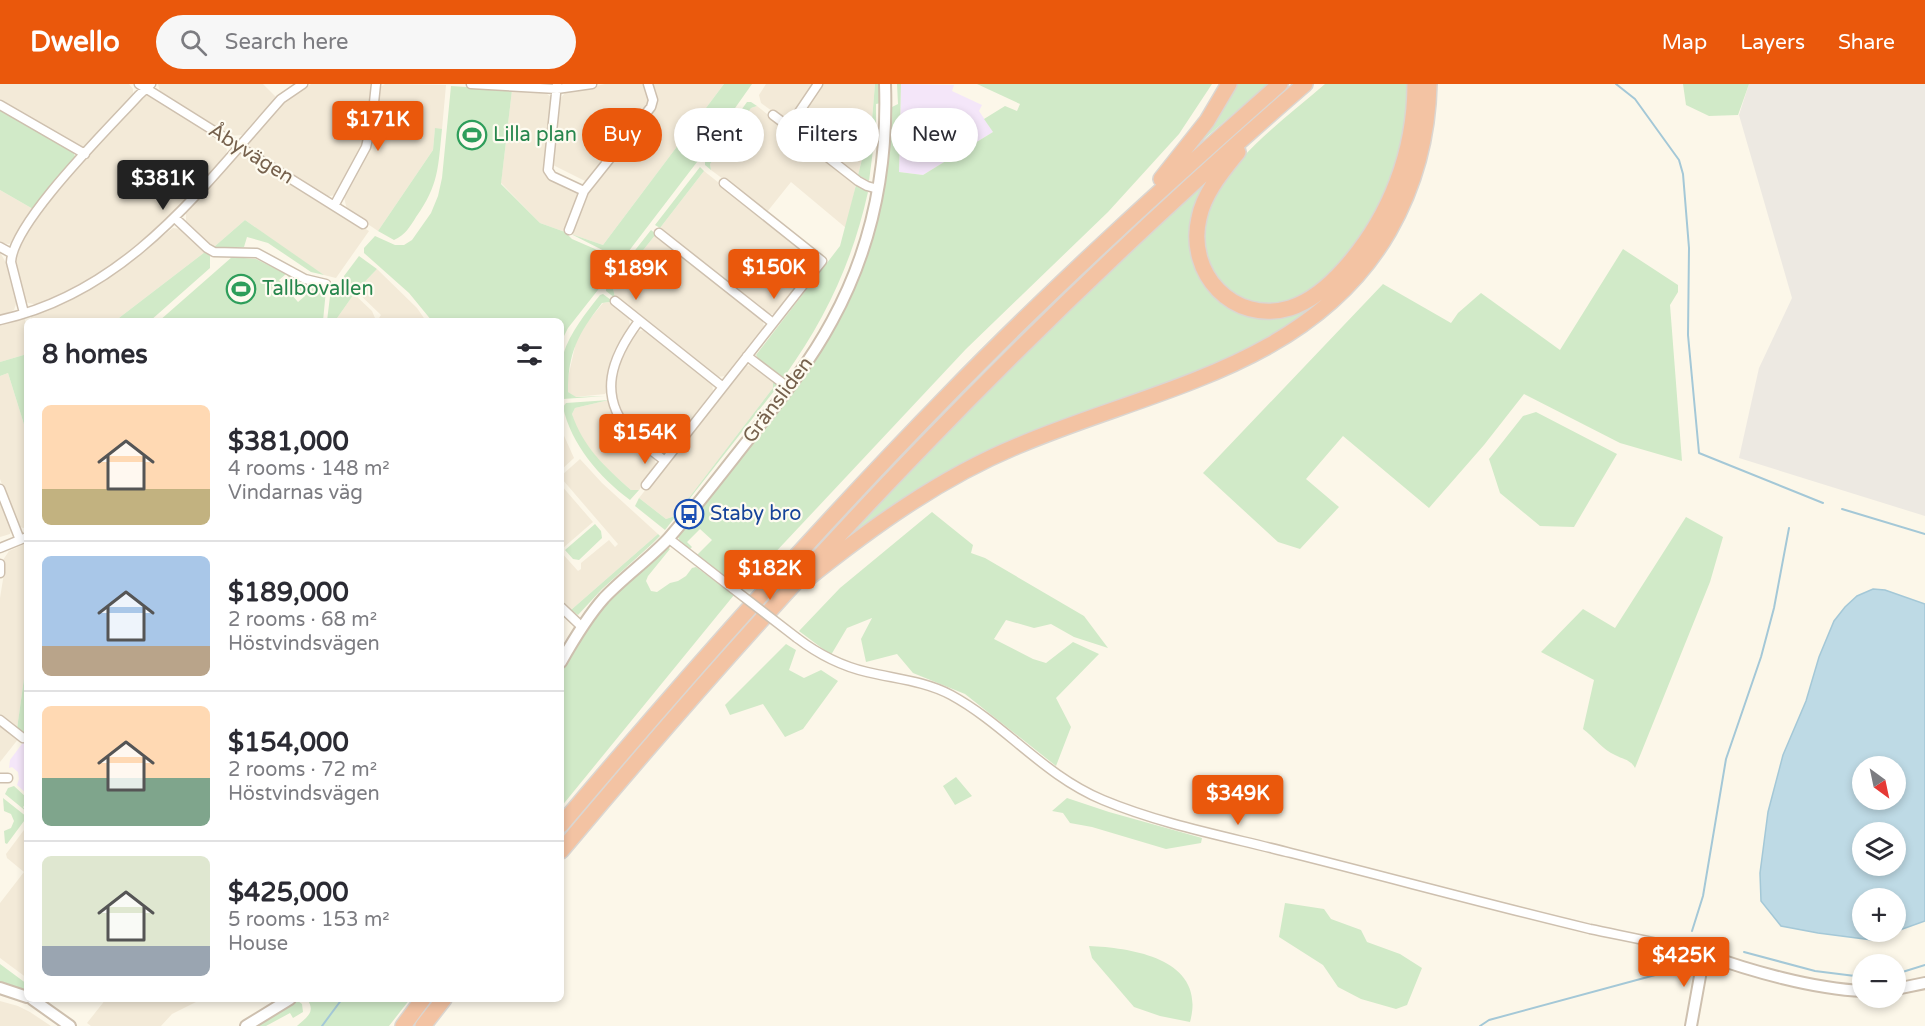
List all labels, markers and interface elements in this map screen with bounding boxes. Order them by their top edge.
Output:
search box [156,15,576,69]
text: Dwello [30,25,120,59]
icon: search [177,26,210,59]
text: Search here [225,29,349,55]
text: Map [1662,30,1707,55]
text: Layers [1740,30,1805,55]
text: Share [1838,30,1895,55]
pin: $171K [336,101,420,152]
text: $171K [346,108,410,132]
chip: Buy [582,108,662,162]
chip: Rent [674,108,764,162]
chip: Filters [776,108,879,162]
chip: New [891,108,978,162]
street label: Åbyvägen [204,118,299,190]
sports icon: Lilla plan [456,119,488,151]
place label: Lilla plan [493,123,577,147]
pin: $381K [121,160,205,211]
text: $381K [131,167,195,191]
pin: $150K [732,249,816,300]
pin: $189K [594,250,678,301]
text: $150K [742,256,806,280]
text: $189K [604,257,668,281]
sports icon: Tallbovallen [225,273,257,305]
place label: Tallbovallen [262,277,374,301]
icon: filters [513,338,546,371]
text: 8 homes [42,339,148,370]
street label: Gränsliden [738,352,818,448]
pin: $154K [603,414,687,465]
text: $154K [613,421,677,445]
text: $381,000 [228,426,349,457]
icon: home [90,429,162,501]
text: 4 rooms · 148 m² [228,457,390,481]
text: Vindarnas väg [228,481,363,505]
bus stop icon: Staby bro [673,498,705,530]
place label: Staby bro [710,502,801,526]
pin: $182K [728,550,812,601]
text: $182K [738,557,802,581]
text: $189,000 [228,577,349,608]
icon: home [90,580,162,652]
text: 2 rooms · 68 m² [228,608,377,632]
text: Höstvindsvägen [228,632,380,656]
text: $154,000 [228,727,349,758]
icon: home [90,730,162,802]
north arrow [1852,756,1906,810]
map controls [1852,756,1906,1008]
text: 2 rooms · 72 m² [228,758,377,782]
pin: $349K [1196,775,1280,826]
text: Höstvindsvägen [228,782,380,806]
text: $349K [1206,782,1270,806]
button: layers [1852,822,1906,876]
text: $425,000 [228,877,348,908]
icon: home [90,880,162,952]
button: + [1852,888,1906,942]
text: 5 rooms · 153 m² [228,908,390,932]
text: House [228,932,288,956]
pin: $425K [1642,937,1726,988]
text: $425K [1652,944,1716,968]
button: − [1852,954,1906,1008]

